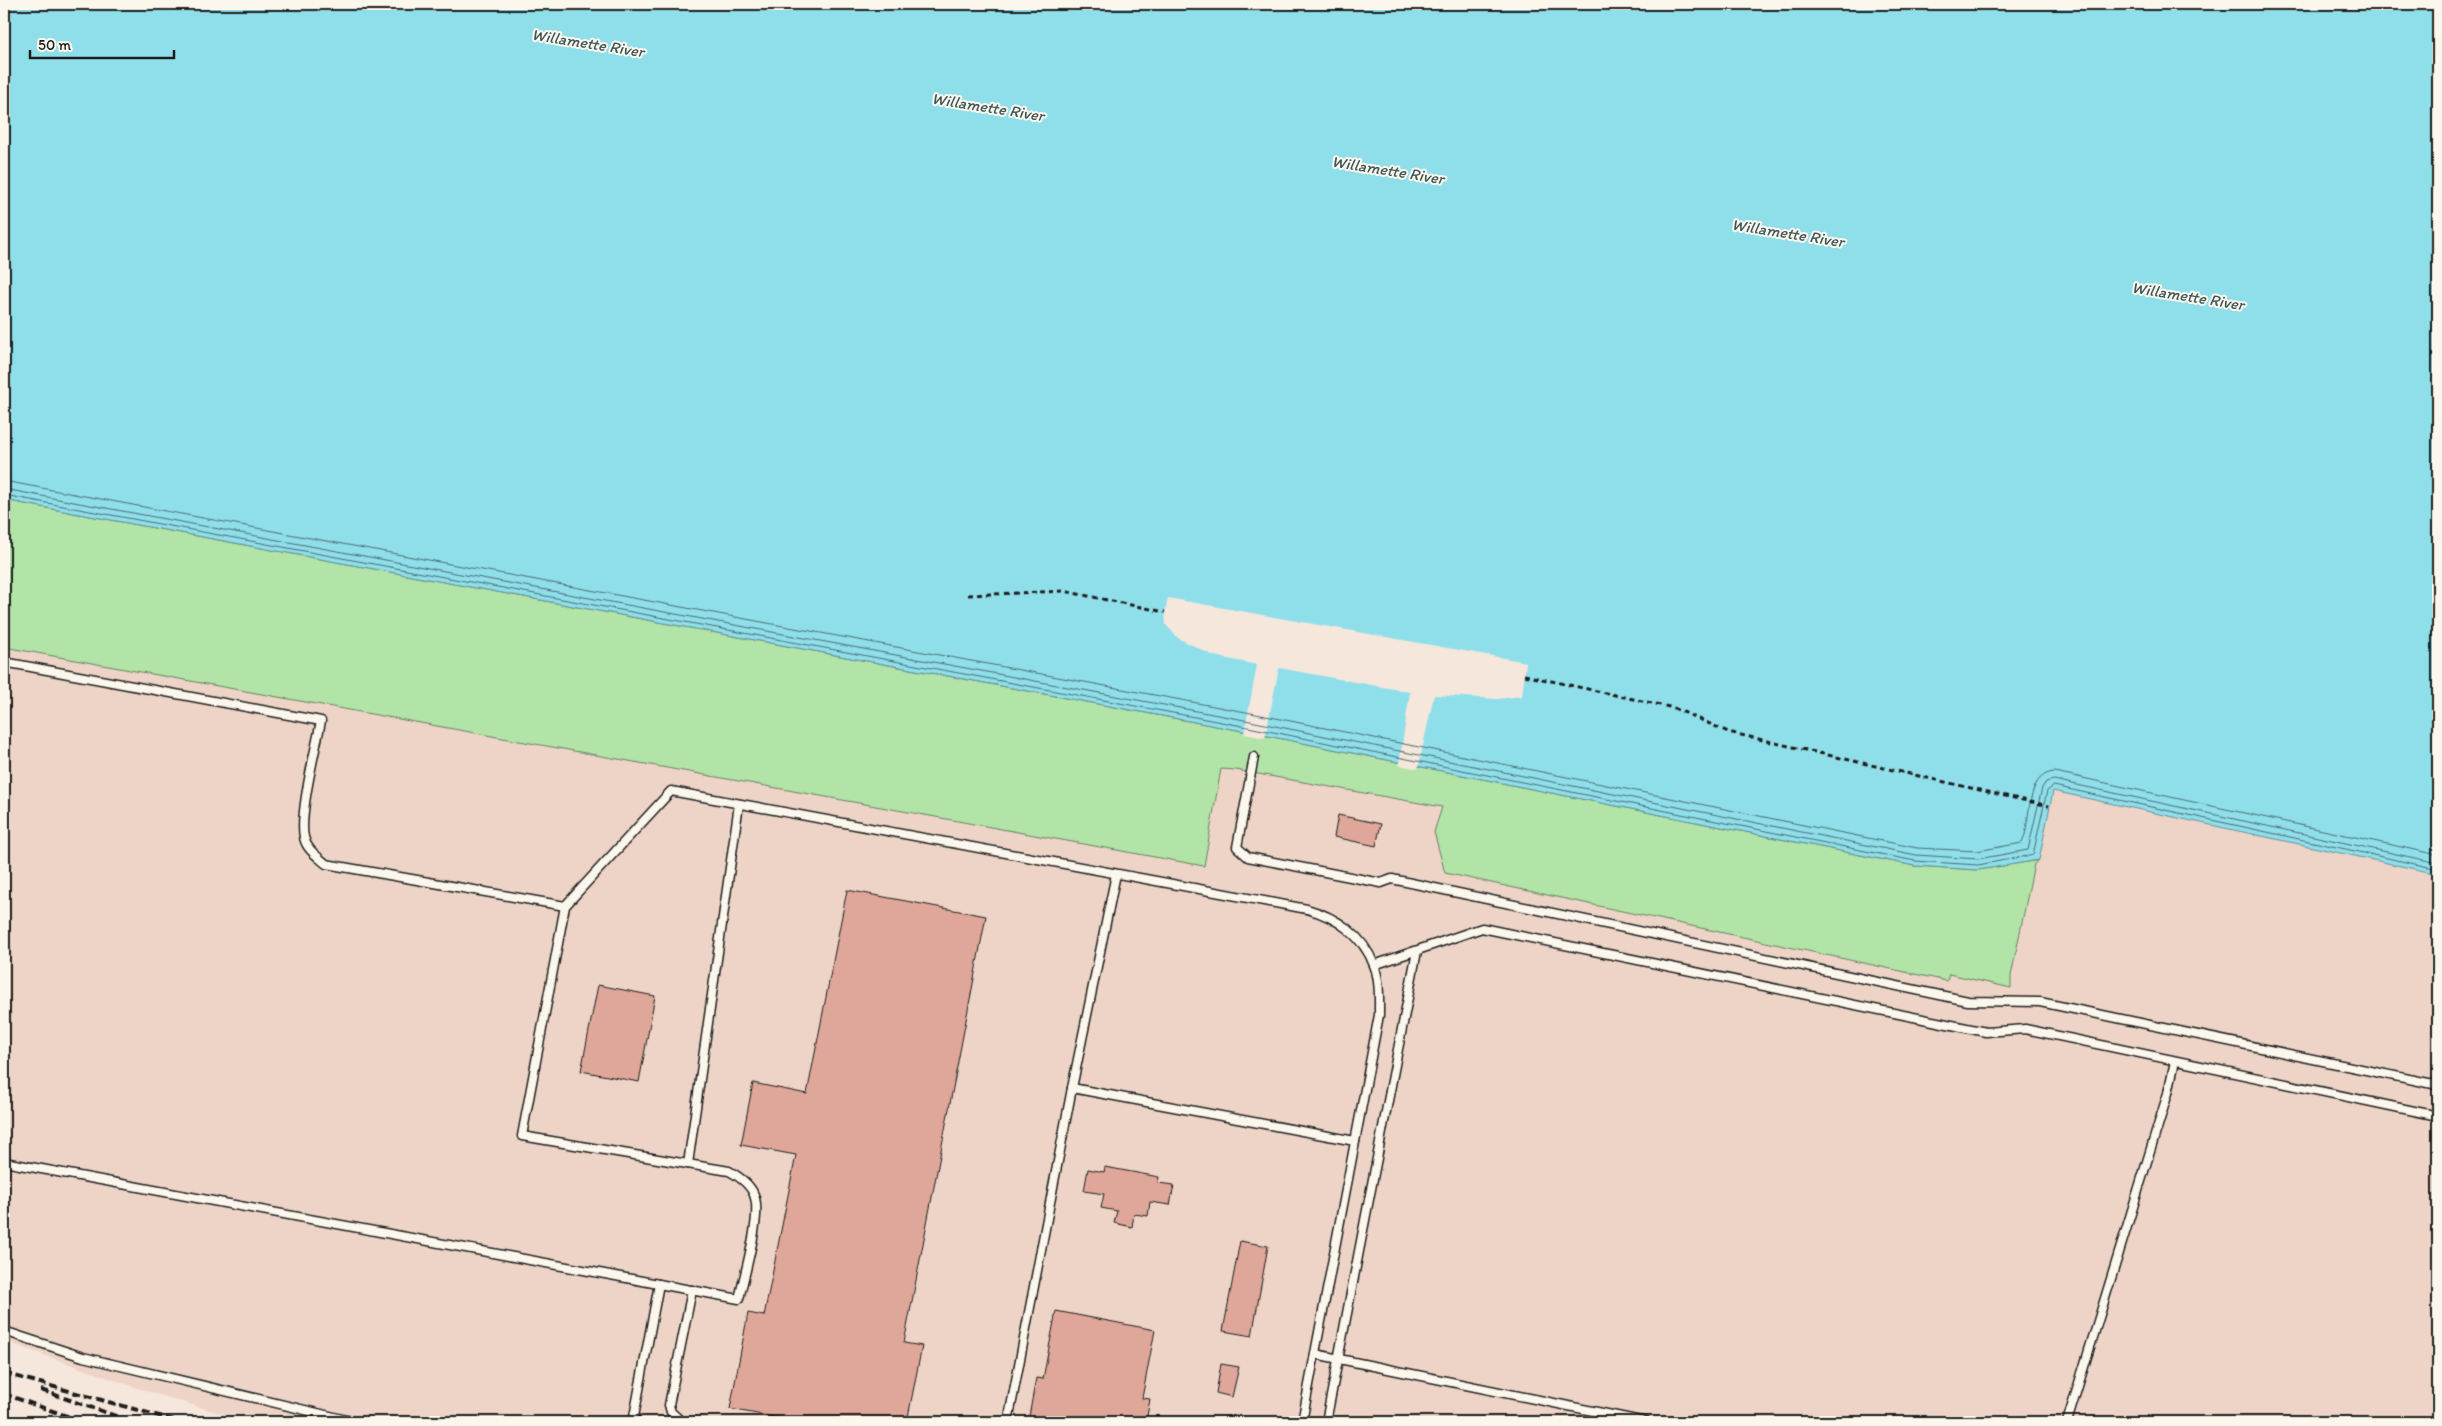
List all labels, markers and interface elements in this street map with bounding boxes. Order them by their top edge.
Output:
water label: Willamette River [530,25,647,62]
scale bar [30,28,174,60]
text: 50 m [38,36,71,54]
water label: Willamette River [930,89,1047,126]
water label: Willamette River [1330,152,1447,189]
water label: Willamette River [1730,215,1847,252]
water label: Willamette River [2130,278,2247,315]

